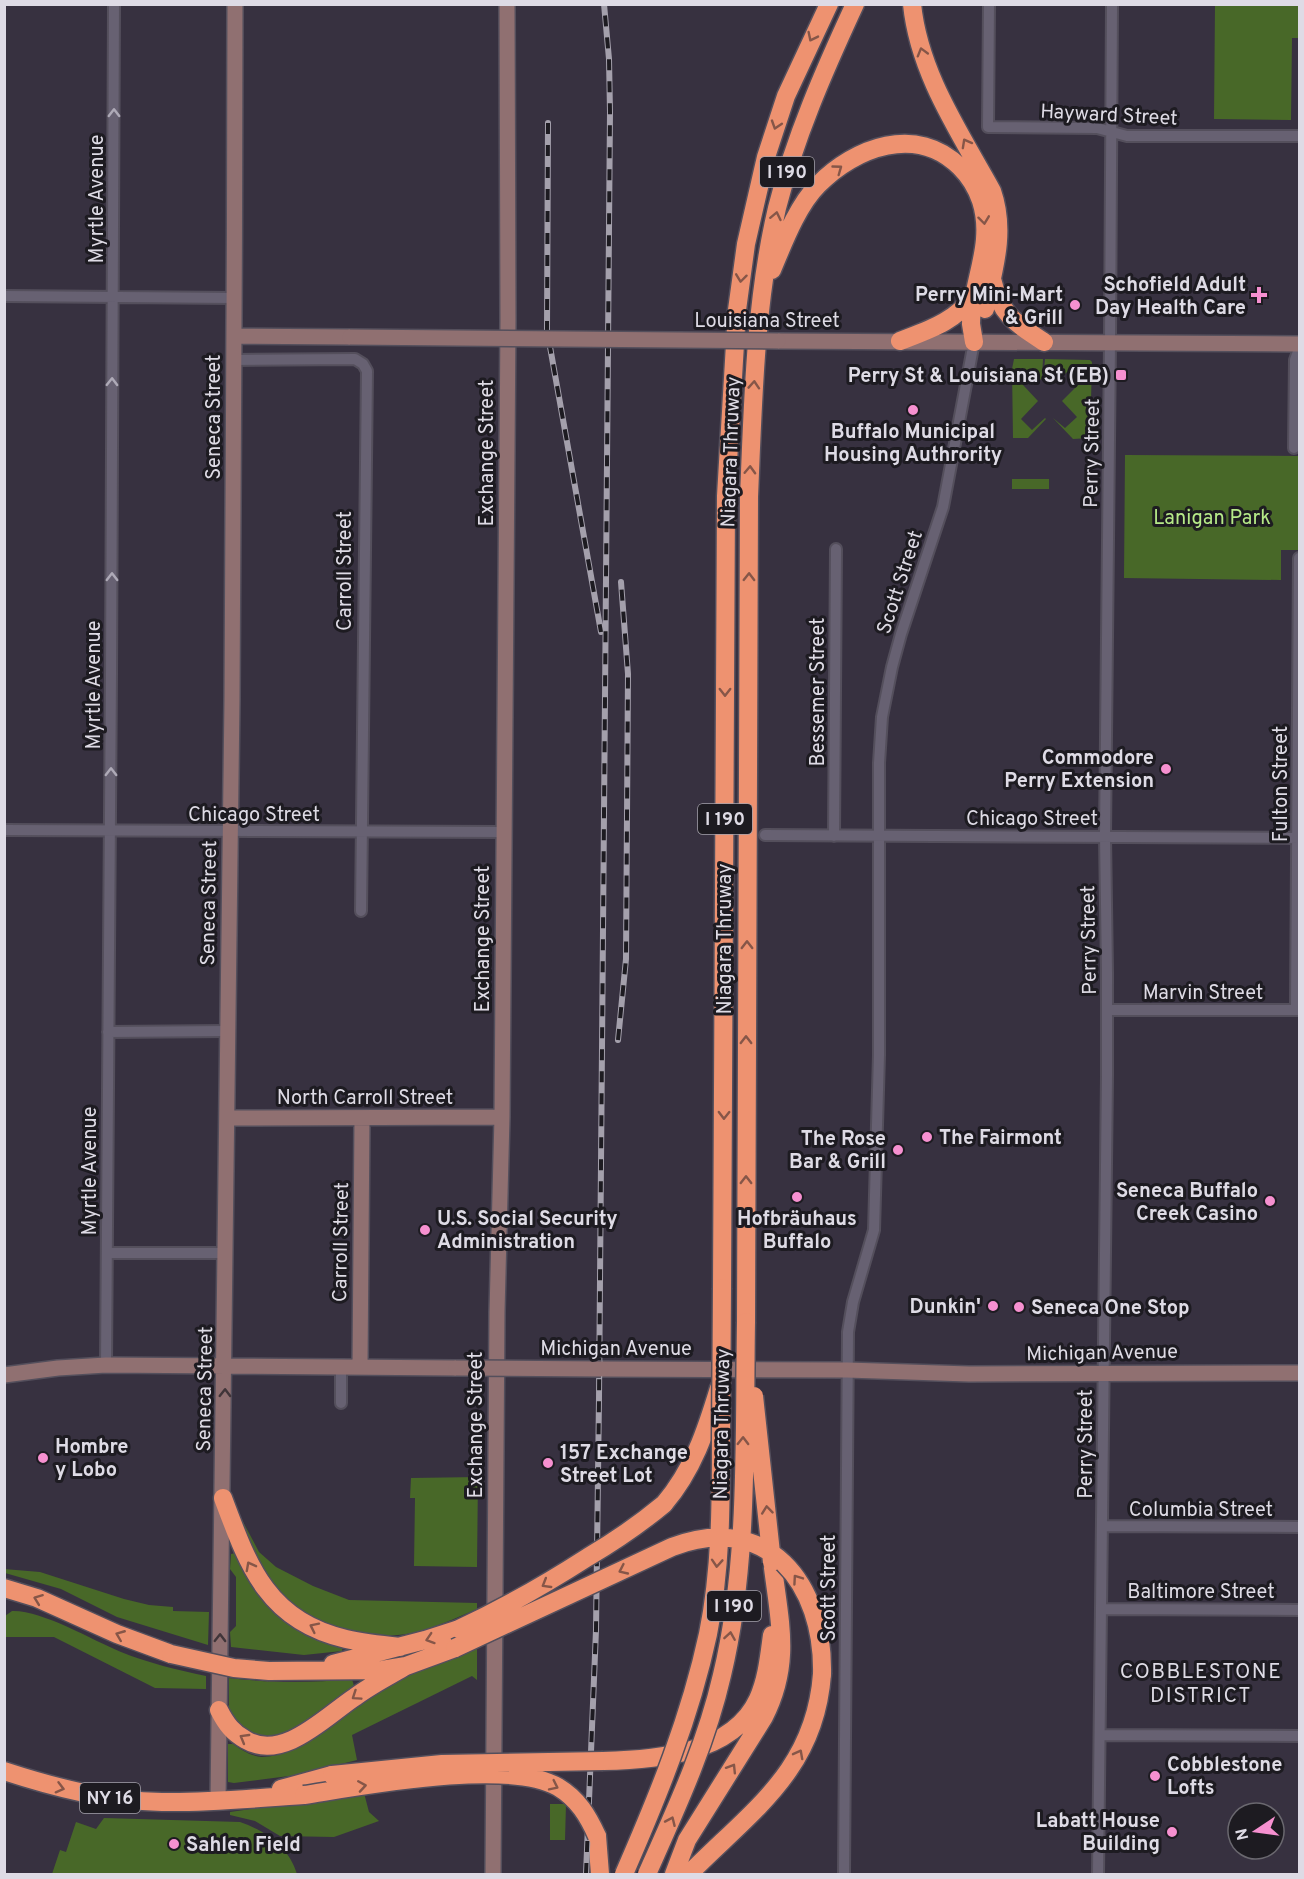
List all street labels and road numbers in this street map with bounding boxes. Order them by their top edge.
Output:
street label: Hayward Street [1039,99,1178,133]
street label: Myrtle Avenue [85,135,111,263]
road number: I 190 [760,157,814,187]
street label: Louisiana Street [694,309,840,335]
street label: Seneca Street [202,354,228,480]
street label: Niagara Thruway [716,376,748,528]
street label: Exchange Street [475,379,501,527]
street label: Perry Street [1079,398,1107,508]
street label: Carroll Street [333,511,359,631]
street label: Scott Street [872,528,930,638]
street label: Bessemer Street [806,617,832,767]
street label: Myrtle Avenue [82,621,108,749]
street label: Fulton Street [1269,726,1295,842]
street label: Chicago Street [188,803,320,829]
road number: I 190 [698,804,752,834]
street label: Chicago Street [966,807,1098,833]
street label: Seneca Street [196,840,224,966]
street label: Niagara Thruway [713,863,739,1015]
street label: Exchange Street [471,865,497,1013]
street label: Perry Street [1076,885,1104,995]
street label: Marvin Street [1143,981,1263,1007]
street label: North Carroll Street [277,1086,453,1112]
street label: Myrtle Avenue [78,1107,104,1235]
street label: Carroll Street [328,1182,356,1302]
street label: Seneca Street [192,1326,220,1452]
street label: Michigan Avenue [540,1337,692,1363]
street label: Michigan Avenue [1026,1340,1178,1368]
street label: Niagara Thruway [709,1348,737,1500]
street label: Exchange Street [464,1351,490,1499]
street label: Perry Street [1074,1389,1100,1499]
street label: Columbia Street [1129,1498,1273,1524]
street label: Scott Street [817,1534,843,1642]
street label: Baltimore Street [1127,1580,1275,1606]
road number: I 190 [707,1591,761,1621]
road number: NY 16 [80,1783,140,1813]

